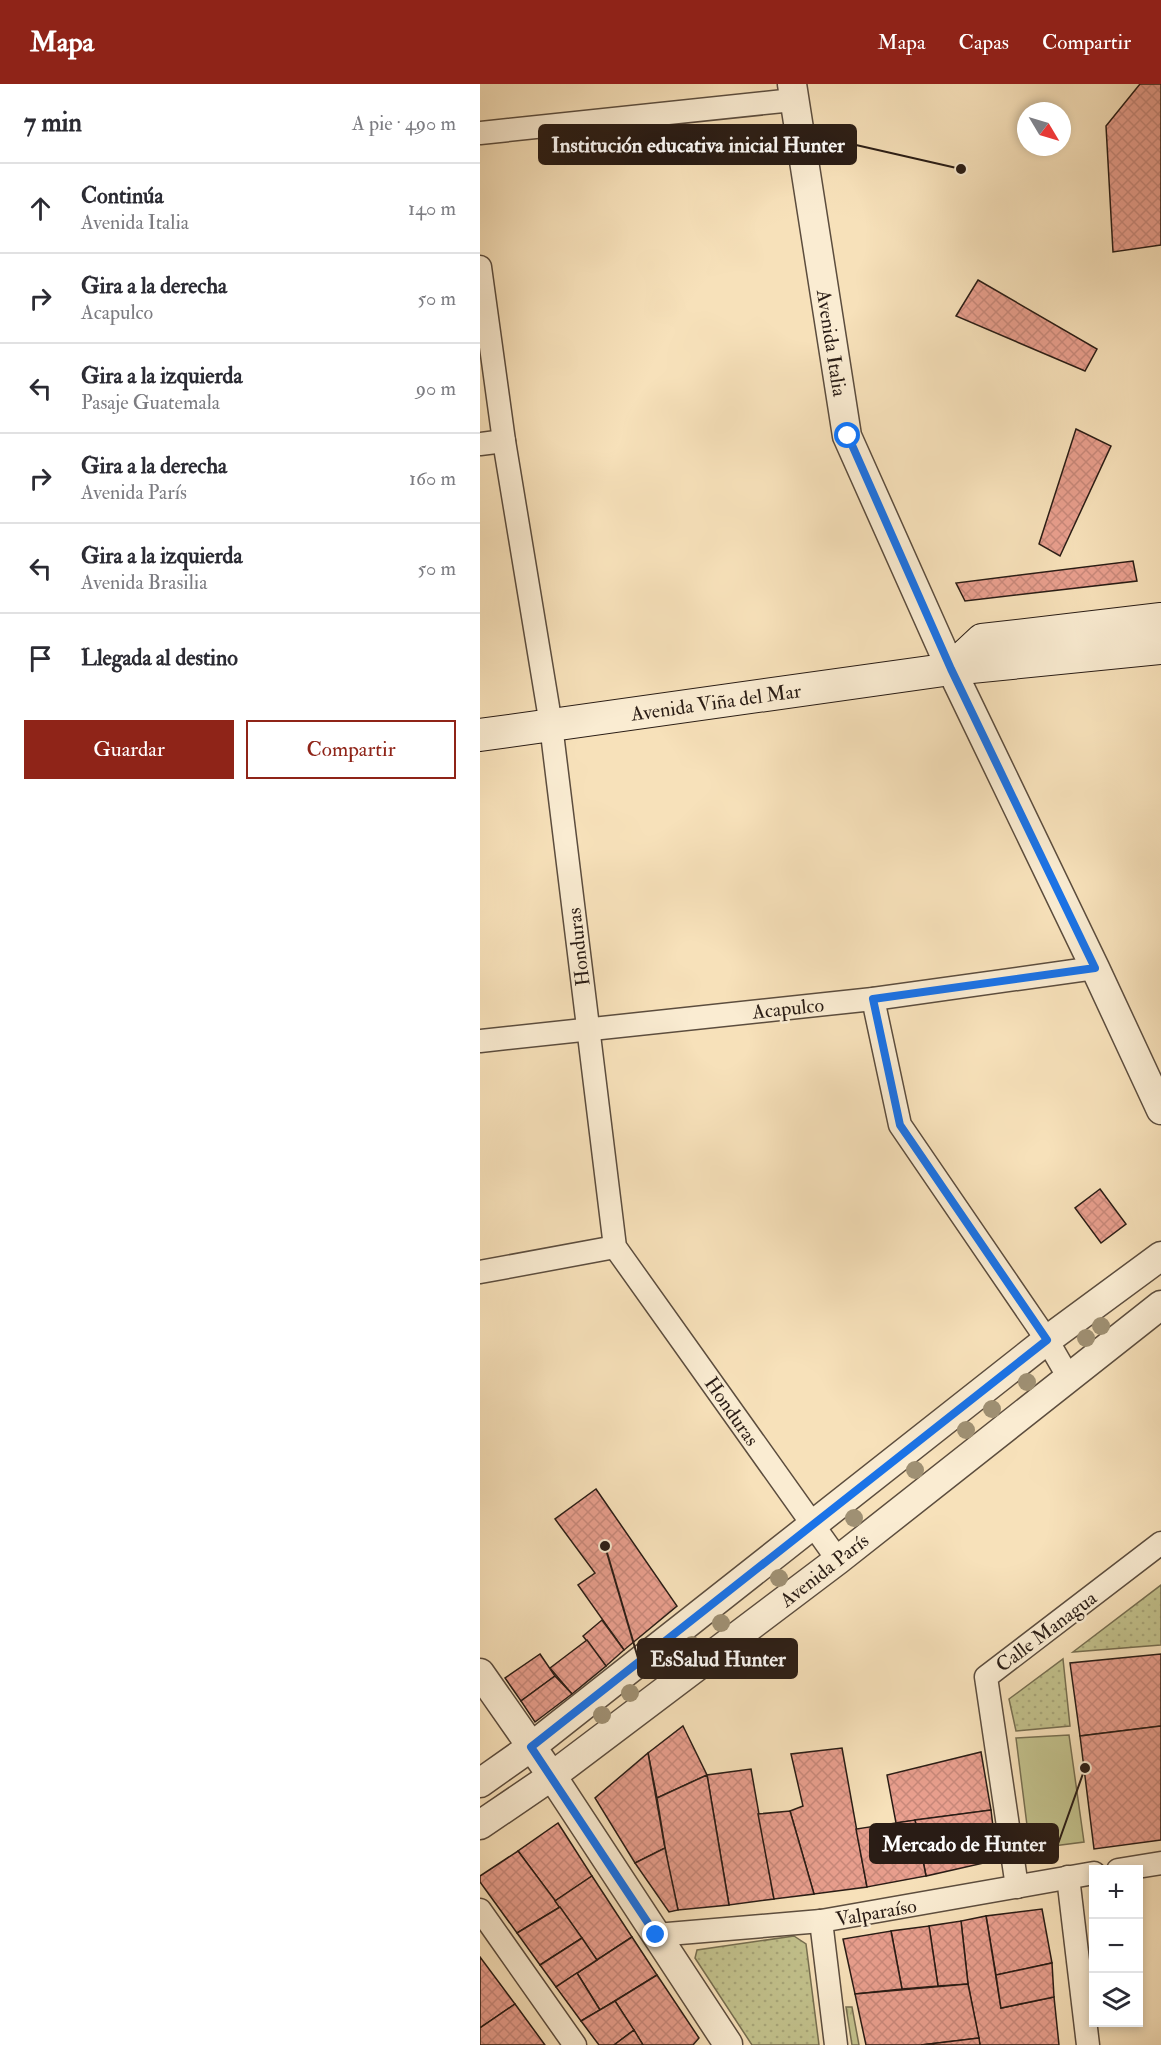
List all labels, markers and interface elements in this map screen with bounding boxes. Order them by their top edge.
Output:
text: Mapa [30,25,94,60]
text: Mapa [878,29,926,56]
text: Capas [959,29,1009,56]
text: Compartir [1042,29,1131,56]
north arrow [1017,102,1071,156]
text: 7 min [24,107,82,139]
text: A pie · 490 m [352,111,456,136]
callout: Institución educativa inicial Hunter [539,125,856,164]
text: Institución educativa inicial Hunter [551,132,846,159]
text: Continúa [81,182,164,210]
icon: ahead [24,192,57,225]
text: 140 m [408,196,456,221]
text: Avenida Italia [81,210,189,235]
text: Gira a la derecha [81,272,227,300]
icon: right [24,282,57,315]
text: 50 m [417,286,456,311]
street label: Avenida Italia [811,287,852,399]
text: Acapulco [81,300,153,325]
text: Gira a la izquierda [81,362,242,390]
icon: left [24,372,57,405]
text: 90 m [416,376,456,401]
text: Pasaje Guatemala [81,390,220,415]
route start [834,422,860,448]
text: Gira a la derecha [81,452,227,480]
icon: right [24,462,57,495]
text: 160 m [409,466,456,491]
text: Avenida París [81,480,187,505]
text: Gira a la izquierda [81,542,242,570]
icon: left [24,552,57,585]
text: 50 m [417,556,456,581]
text: Avenida Brasilia [81,570,207,595]
icon: arrive [24,642,57,675]
text: Llegada al destino [81,644,238,672]
street label: Avenida Viña del Mar [628,678,803,727]
button: Guardar [24,720,234,779]
button: Compartir [246,720,456,779]
street label: Honduras [561,906,596,988]
street label: Acapulco [750,992,825,1026]
street label: Honduras [699,1372,764,1451]
street label: Avenida París [774,1528,874,1613]
street label: Calle Managua [991,1585,1102,1678]
callout: EsSalud Hunter [638,1639,797,1678]
text: EsSalud Hunter [650,1646,787,1673]
callout: Mercado de Hunter [870,1824,1058,1863]
text: Mercado de Hunter [881,1831,1047,1858]
map controls [1089,1865,1143,2027]
button: + [1089,1865,1143,1919]
street label: Valparaíso [834,1893,919,1933]
button: − [1089,1919,1143,1973]
route end [642,1921,668,1947]
button: layers [1089,1973,1143,2027]

